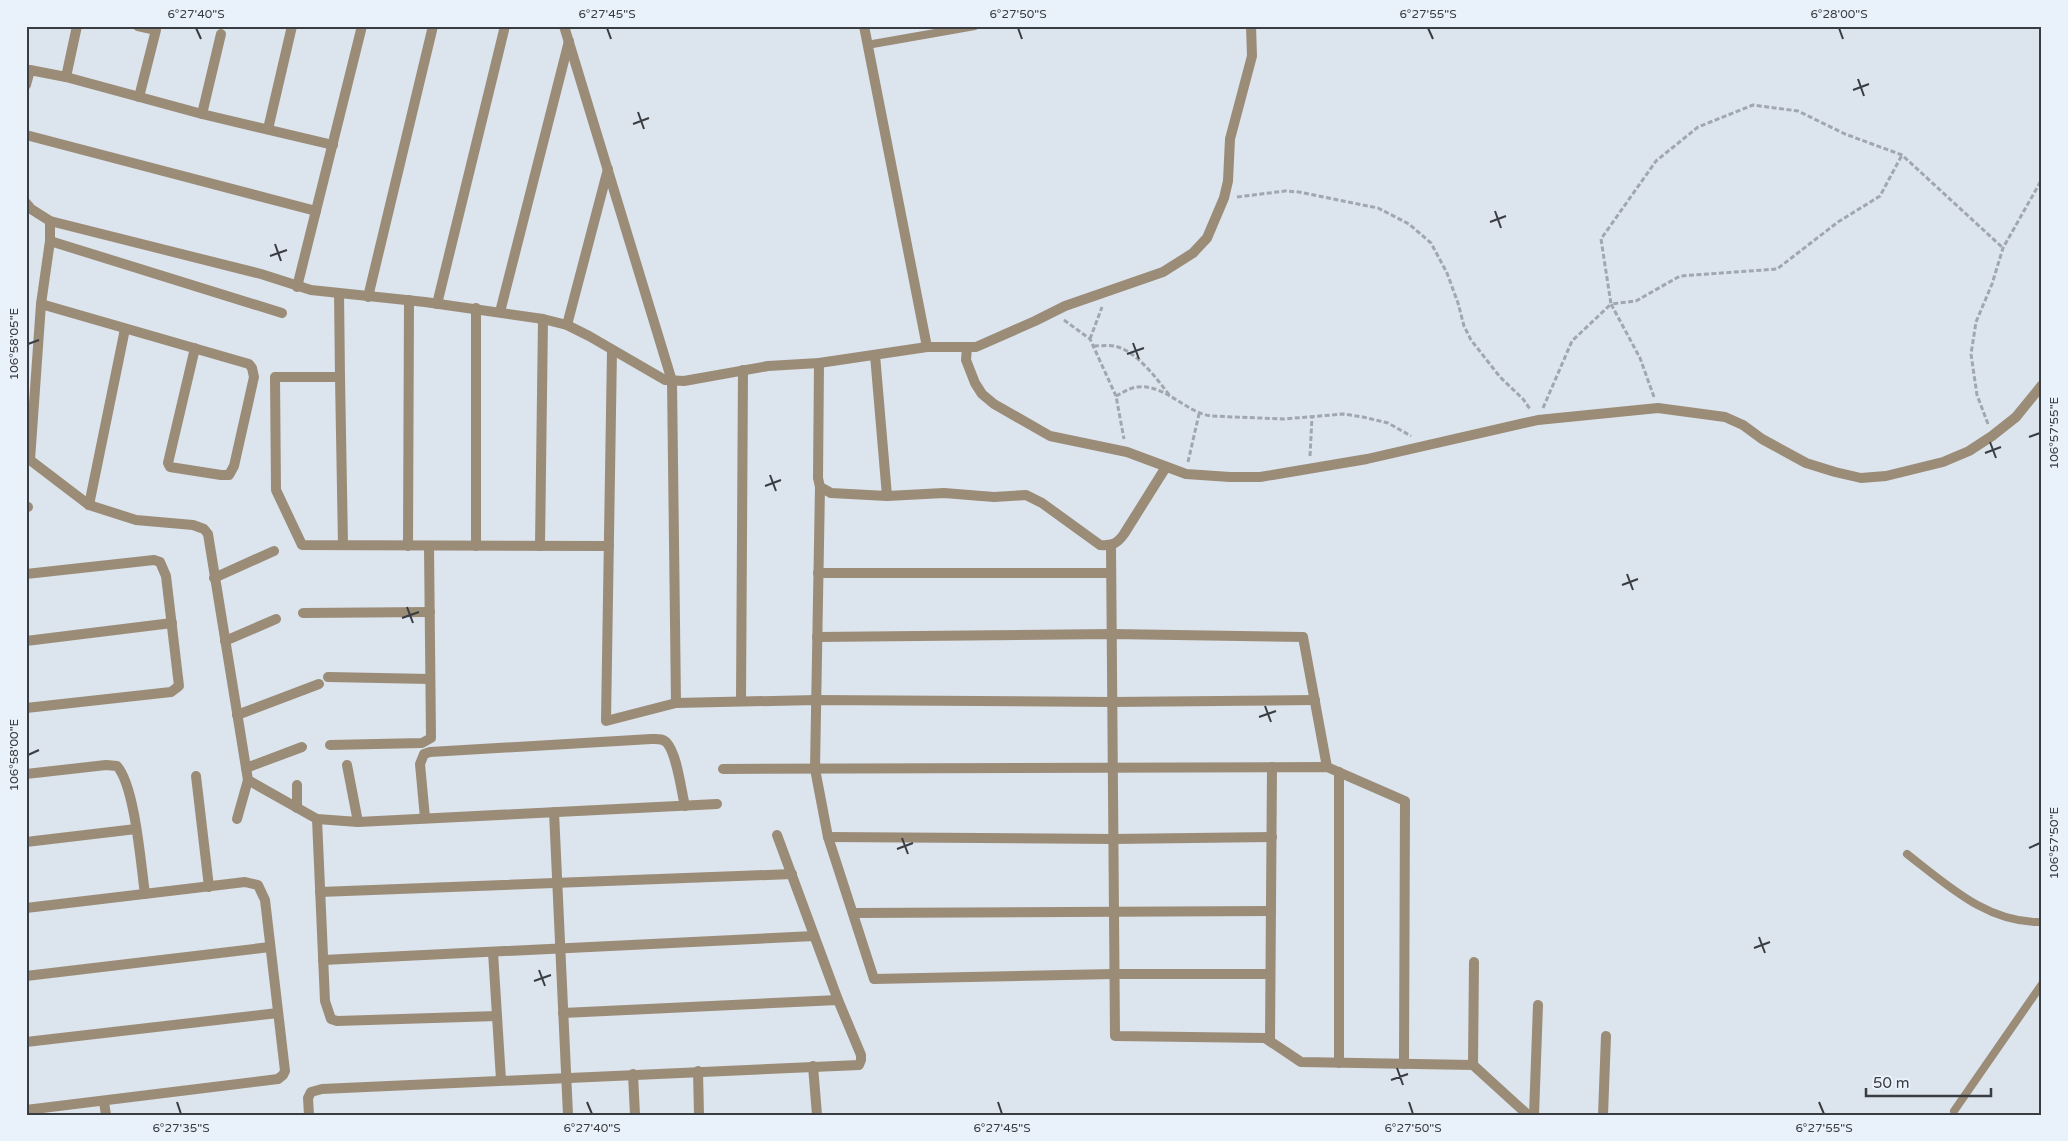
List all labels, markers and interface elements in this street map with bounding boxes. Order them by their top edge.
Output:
text: 6°27'40"S [167,7,225,21]
text: 6°27'45"S [578,7,636,21]
text: 6°27'50"S [989,7,1047,21]
text: 6°27'55"S [1399,7,1457,21]
text: 6°28'00"S [1810,7,1868,21]
text: 106°58'05"E [7,307,21,380]
text: 106°57'55"E [2047,396,2061,469]
text: 106°58'00"E [7,718,21,791]
text: 106°57'50"E [2047,806,2061,879]
scale bar [1866,1066,1990,1098]
text: 50 m [1873,1074,1910,1092]
text: 6°27'35"S [152,1121,210,1135]
text: 6°27'40"S [563,1121,621,1135]
text: 6°27'45"S [973,1121,1031,1135]
text: 6°27'50"S [1384,1121,1442,1135]
text: 6°27'55"S [1795,1121,1853,1135]

